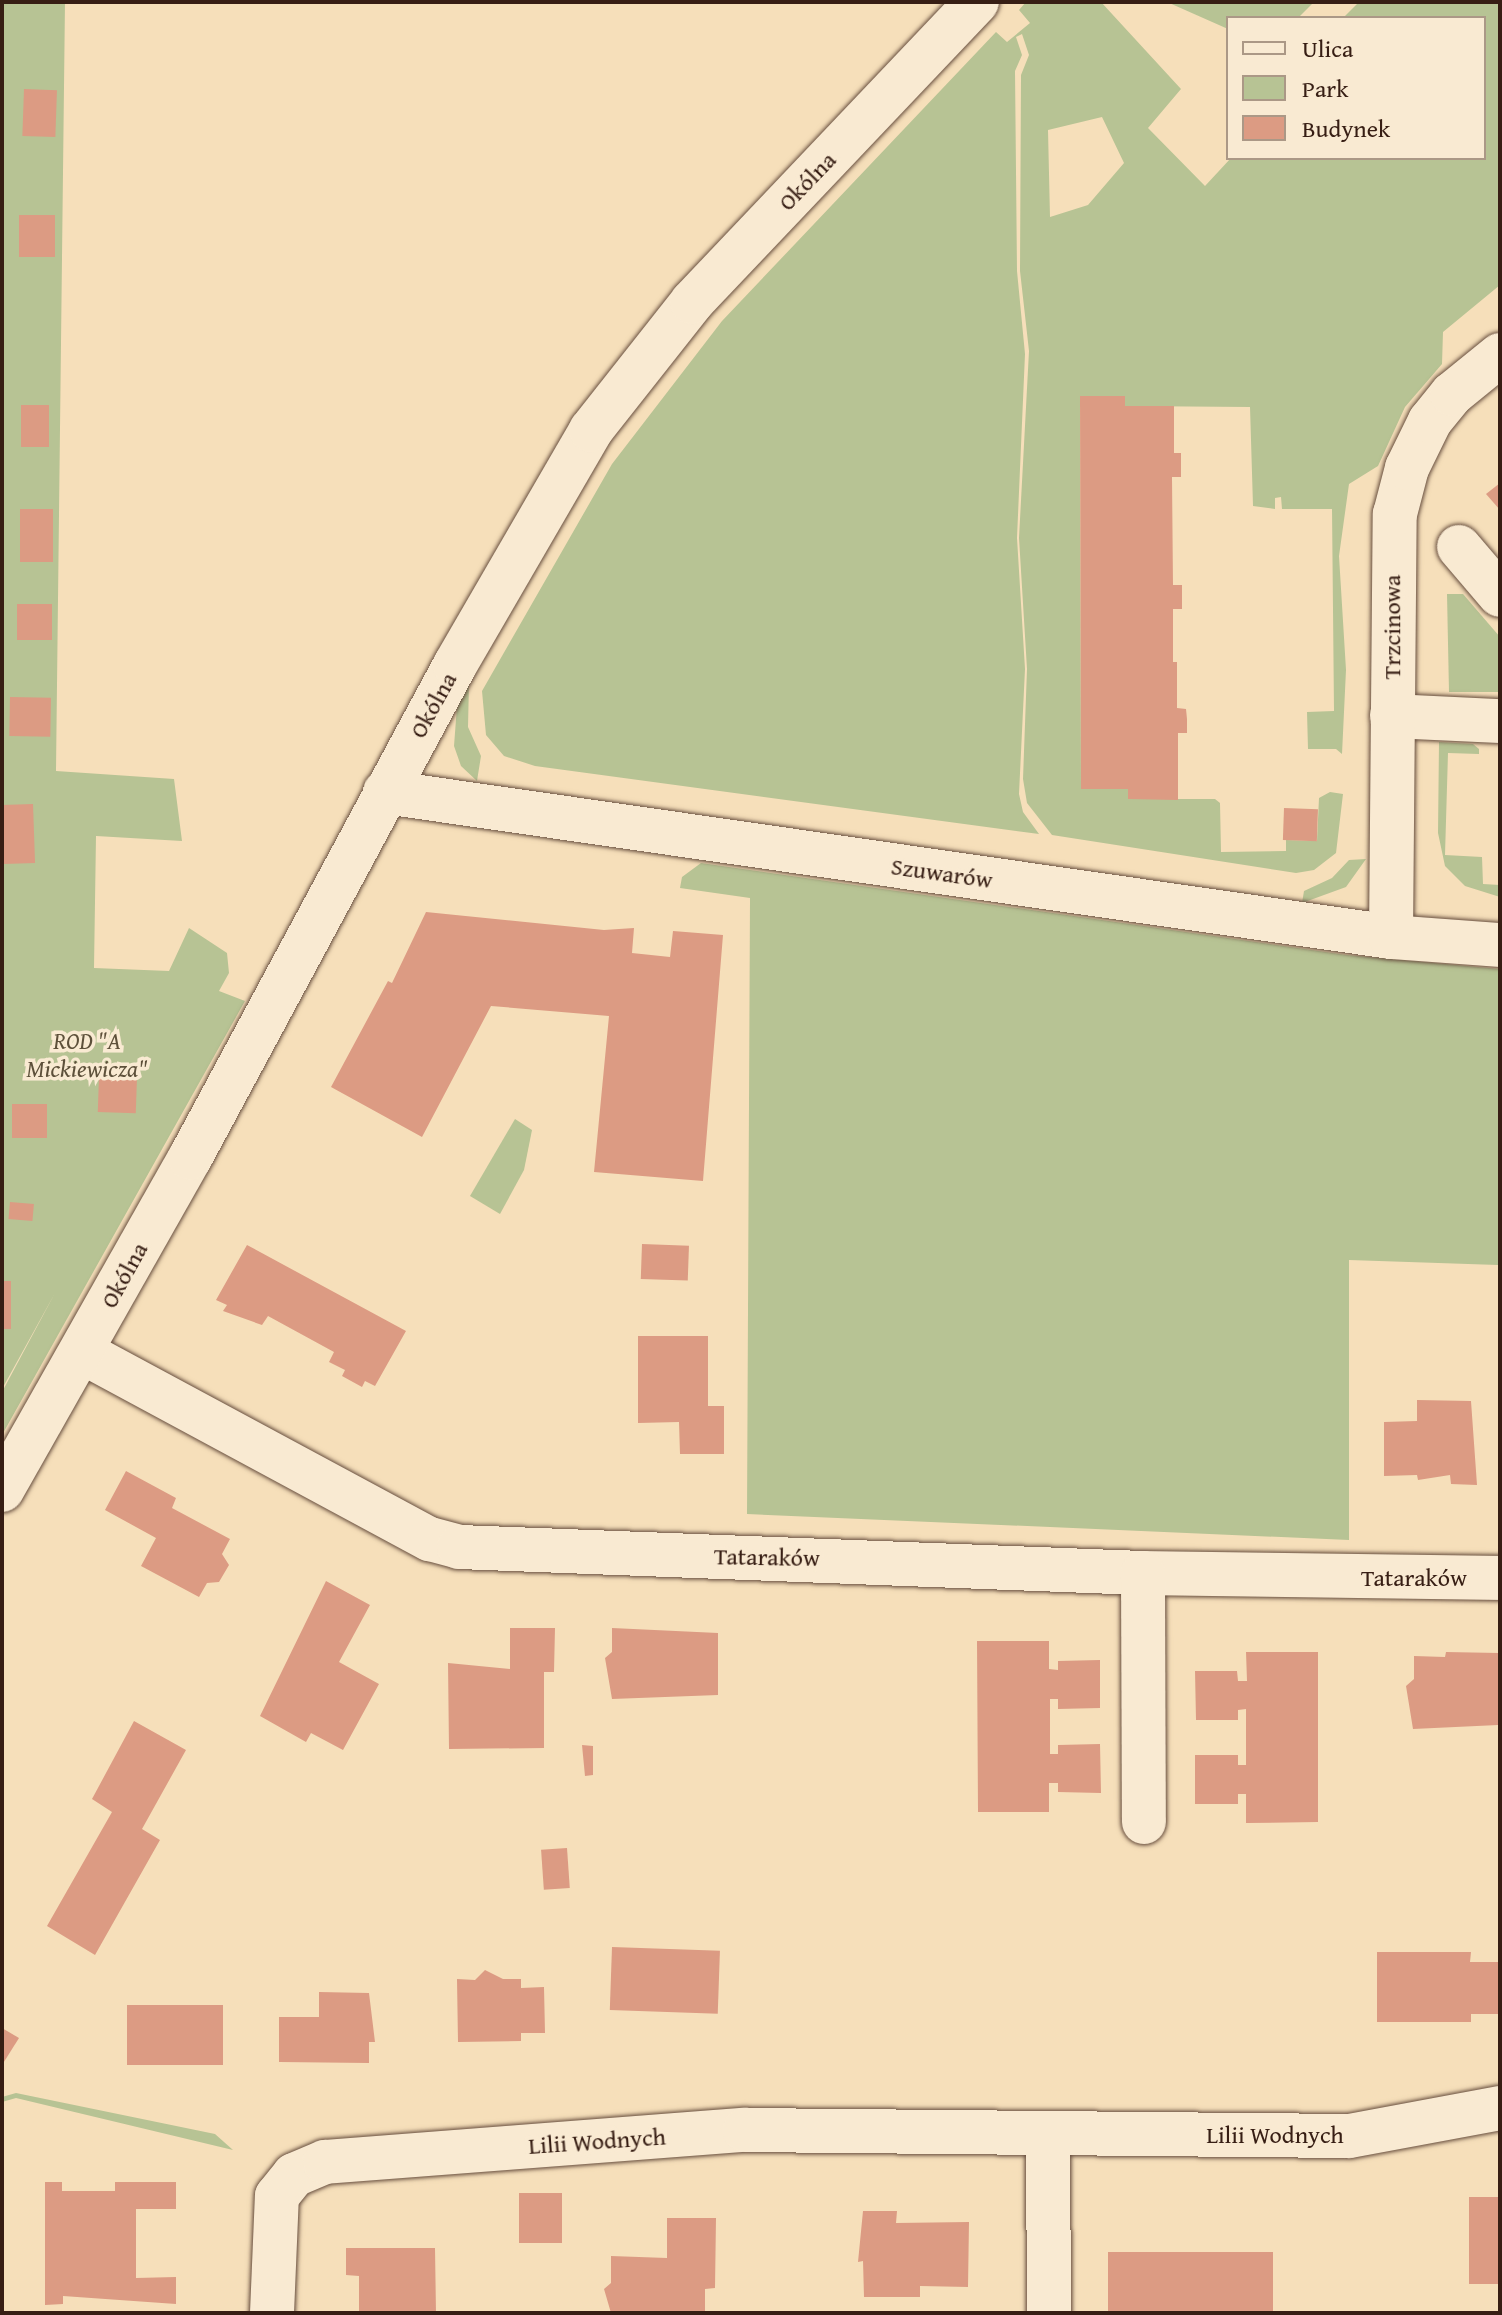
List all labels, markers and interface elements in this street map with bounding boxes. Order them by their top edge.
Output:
legend [1226,16,1486,160]
text: Ulica [1302,31,1353,66]
text: Park [1302,71,1348,106]
text: Budynek [1302,111,1390,146]
street label: Okólna [772,146,842,216]
street label: Trzcinowa [1378,575,1406,679]
street label: Okólna [403,667,463,743]
street label: Szuwarów [889,852,995,894]
park label: ROD "A Mickiewicza" [26,1027,148,1083]
street label: Okólna [94,1237,154,1313]
street label: Tataraków [714,1542,820,1572]
street label: Tataraków [1361,1564,1467,1592]
street label: Lilii Wodnych [1206,2121,1344,2149]
street label: Lilii Wodnych [527,2122,667,2160]

